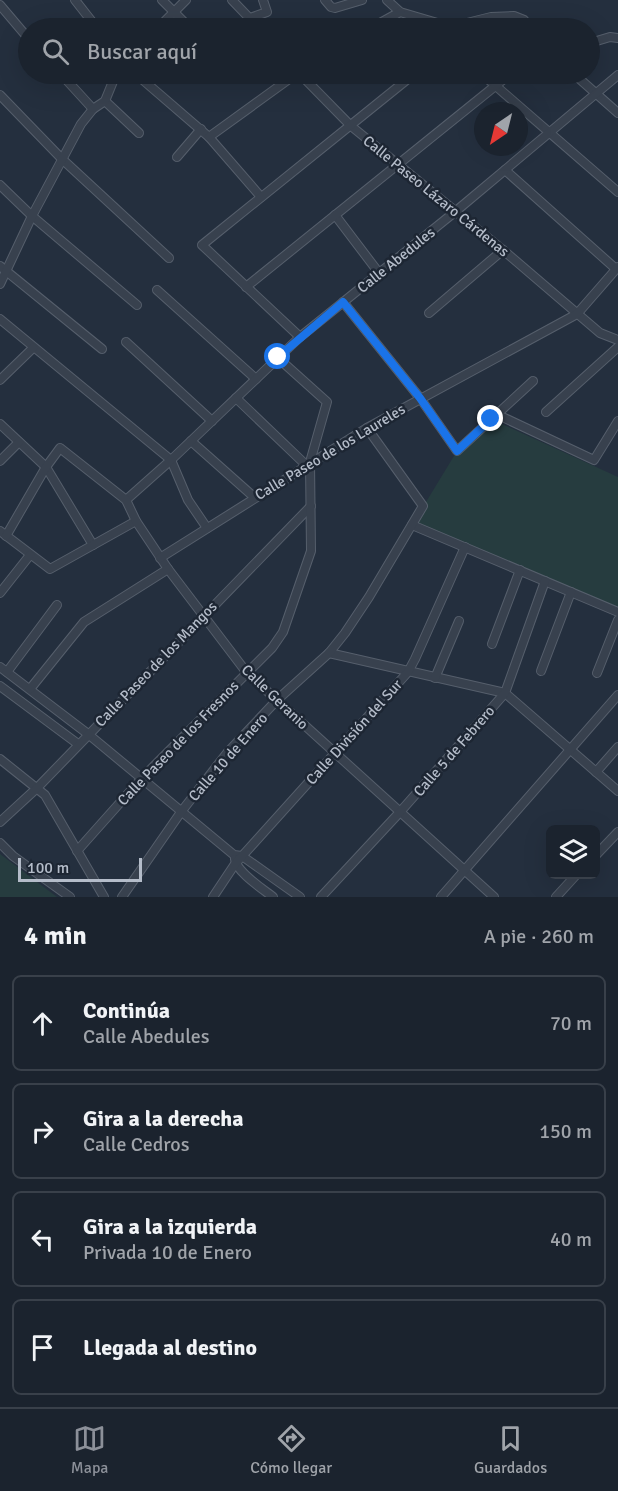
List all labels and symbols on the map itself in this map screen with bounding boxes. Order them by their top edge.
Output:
north arrow [474,102,528,156]
street label: Calle Paseo Lázaro Cárdenas [359,132,513,261]
street label: Calle Abedules [353,223,439,297]
route start [264,343,290,369]
street label: Calle Paseo de los Laureles [252,400,409,504]
route end [477,405,503,431]
street label: Calle Paseo de los Mangos [91,597,221,731]
street label: Calle Geranio [238,661,312,734]
street label: Calle División del Sur [302,675,406,788]
street label: Calle Paseo de los Fresnos [114,676,243,809]
street label: Calle 5 de Febrero [410,702,499,800]
street label: Calle 10 de Enero [185,709,271,805]
scale bar [18,855,142,882]

